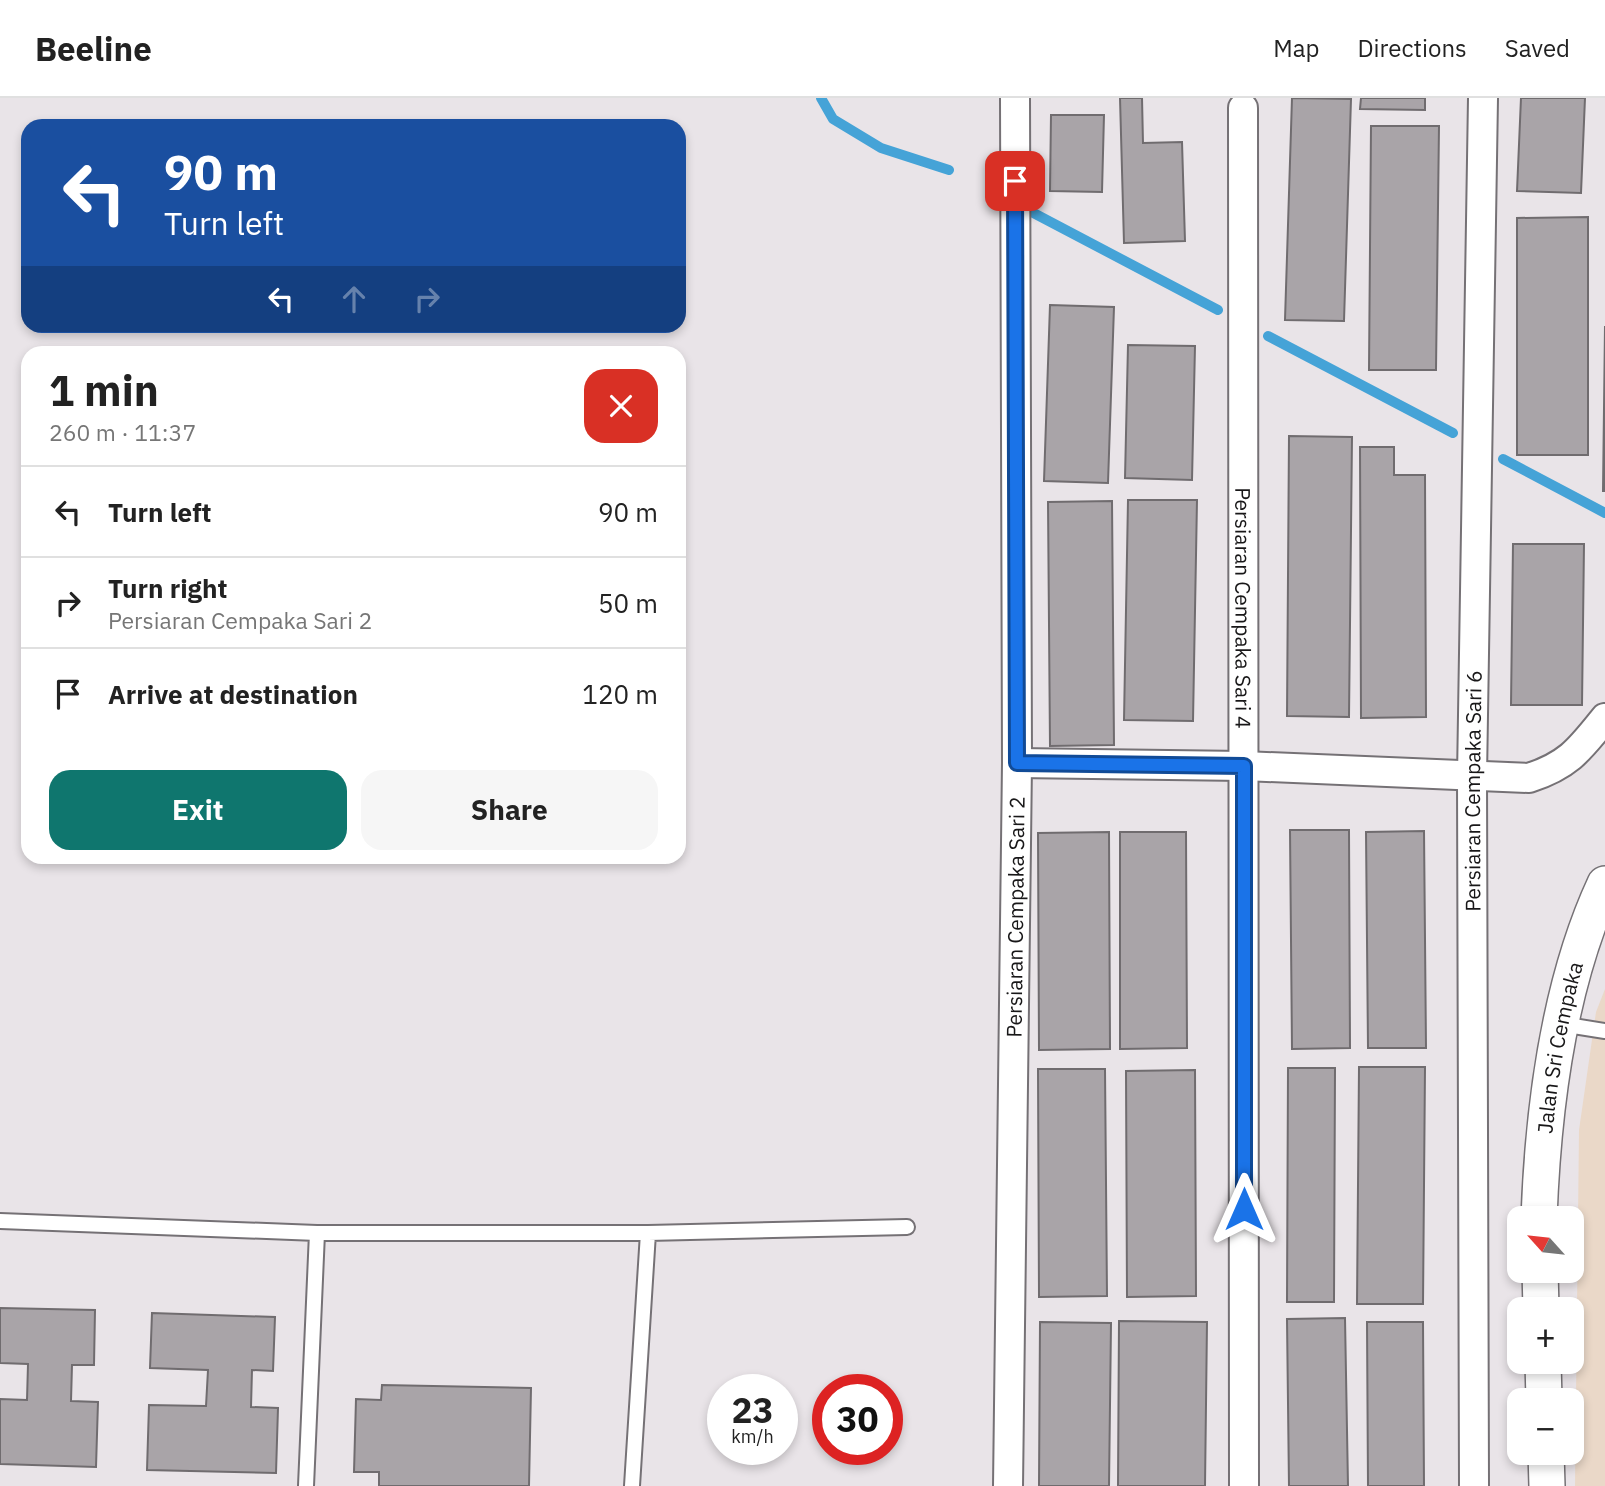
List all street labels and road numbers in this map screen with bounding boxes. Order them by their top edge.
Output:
street label: Persiaran Cempaka Sari 4 [1229,487,1257,729]
street label: Persiaran Cempaka Sari 6 [1458,670,1488,912]
street label: Persiaran Cempaka Sari 2 [1000,796,1031,1038]
street label: Jalan Sri Cempaka [1530,958,1589,1135]

